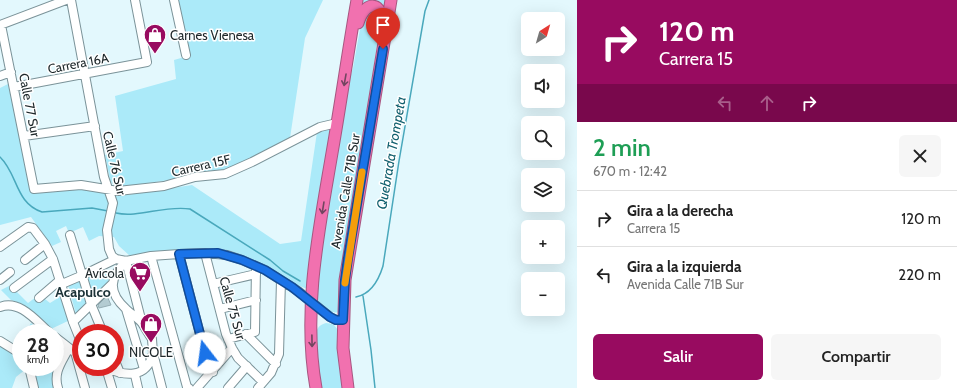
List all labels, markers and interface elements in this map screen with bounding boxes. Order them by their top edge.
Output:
pin [366,8,400,49]
north arrow [521,12,565,56]
map controls [521,12,565,316]
icon: arrive [372,14,394,36]
text: 120 m [659,14,735,48]
icon: right [593,16,645,68]
shop icon: Carnes Vienesa [142,22,168,55]
place label: Carnes Vienesa [170,27,255,43]
text: Carrera 15 [659,48,733,70]
street label: Carrera 16A [46,49,110,77]
button: sound [521,64,565,108]
street label: Calle 77 Sur [16,72,44,139]
one-way arrow [340,73,348,86]
icon: left [714,92,736,114]
icon: ahead [756,92,778,114]
icon: right [798,92,820,114]
water label: Quebrada Trompeta [372,95,410,211]
button: search [521,116,565,160]
street label: Calle 76 Sur [100,130,130,197]
street label: Avenida Calle 71B Sur [327,131,363,250]
text: 2 min [593,133,651,162]
button: close [899,135,941,177]
street label: Carrera 15F [170,150,232,180]
text: 670 m · 12:42 [593,163,667,179]
button: layers [521,168,565,212]
one-way arrow [318,201,326,214]
text: Gira a la derecha [627,202,733,220]
icon: right [593,208,615,230]
text: 120 m [901,210,941,228]
button: + [521,220,565,264]
text: Carrera 15 [627,220,680,236]
text: Gira a la izquierda [627,258,741,276]
supermarket icon: Avícola [127,260,153,293]
icon: left [593,264,615,286]
place label: Avícola [85,265,125,281]
text: 220 m [898,266,941,284]
button: − [521,272,565,316]
street label: Calle 75 Sur [216,275,250,342]
text: Avenida Calle 71B Sur [627,276,744,292]
district label: Acapulco [55,283,111,301]
shop icon: NICOLE [138,311,164,344]
speed limit sign: 30 [72,324,124,376]
position arrow [184,332,226,374]
text: 28 [27,333,49,357]
one-way arrow [308,334,315,347]
button: Salir [593,334,763,380]
button: Compartir [771,334,941,380]
place label: NICOLE [129,344,173,360]
text: km/h [27,353,49,366]

